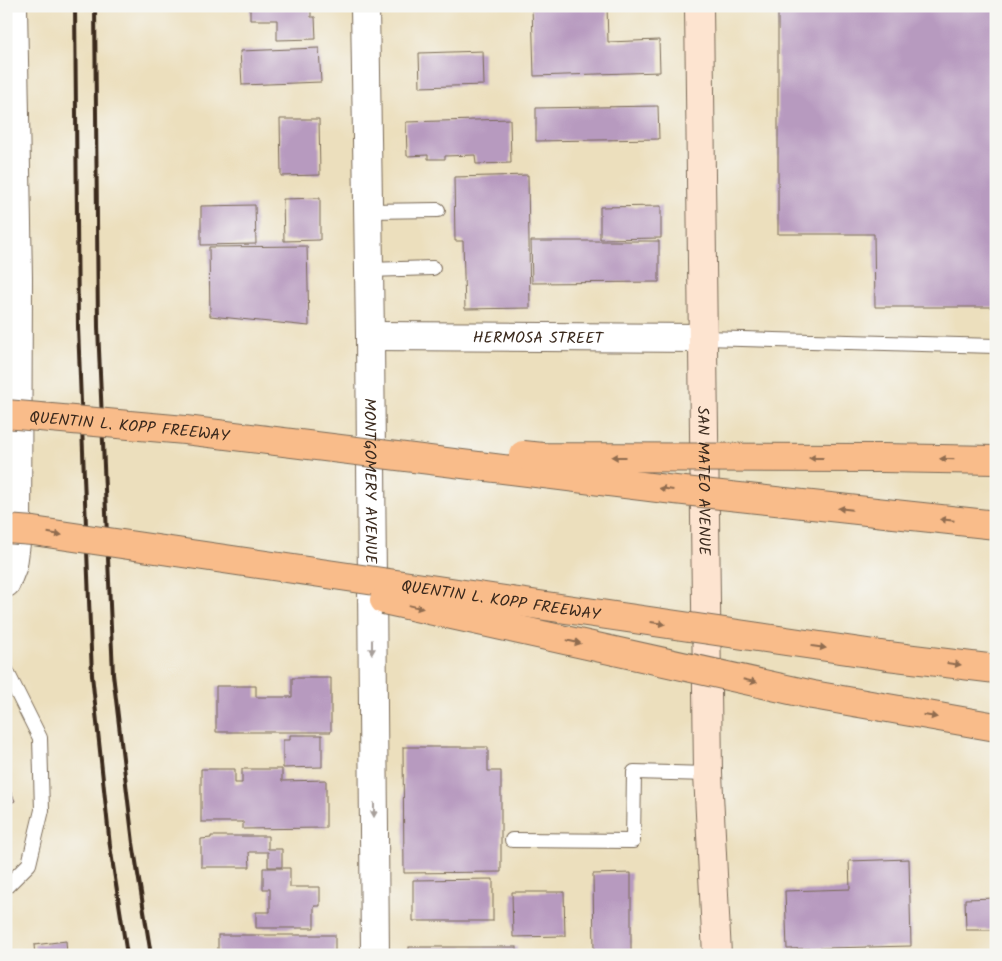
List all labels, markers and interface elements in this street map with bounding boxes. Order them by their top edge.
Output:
street label: HERMOSA STREET [473,326,605,351]
street label: MONTGOMERY AVENUE [357,398,383,565]
street label: QUENTIN L. KOPP FREEWAY [28,405,232,449]
street label: SAN MATEO AVENUE [690,406,716,556]
one-way arrow [610,453,626,461]
one-way arrow [808,454,824,462]
one-way arrow [939,455,955,463]
one-way arrow [658,485,674,493]
one-way arrow [837,505,853,513]
one-way arrow [939,516,955,524]
one-way arrow [47,531,63,539]
street label: QUENTIN L. KOPP FREEWAY [400,574,603,628]
one-way arrow [408,603,423,611]
one-way arrow [650,620,666,628]
one-way arrow [567,638,582,646]
one-way arrow [368,639,376,655]
one-way arrow [811,643,827,651]
one-way arrow [946,660,962,668]
one-way arrow [742,677,757,685]
one-way arrow [923,712,939,720]
one-way arrow [370,802,378,818]

